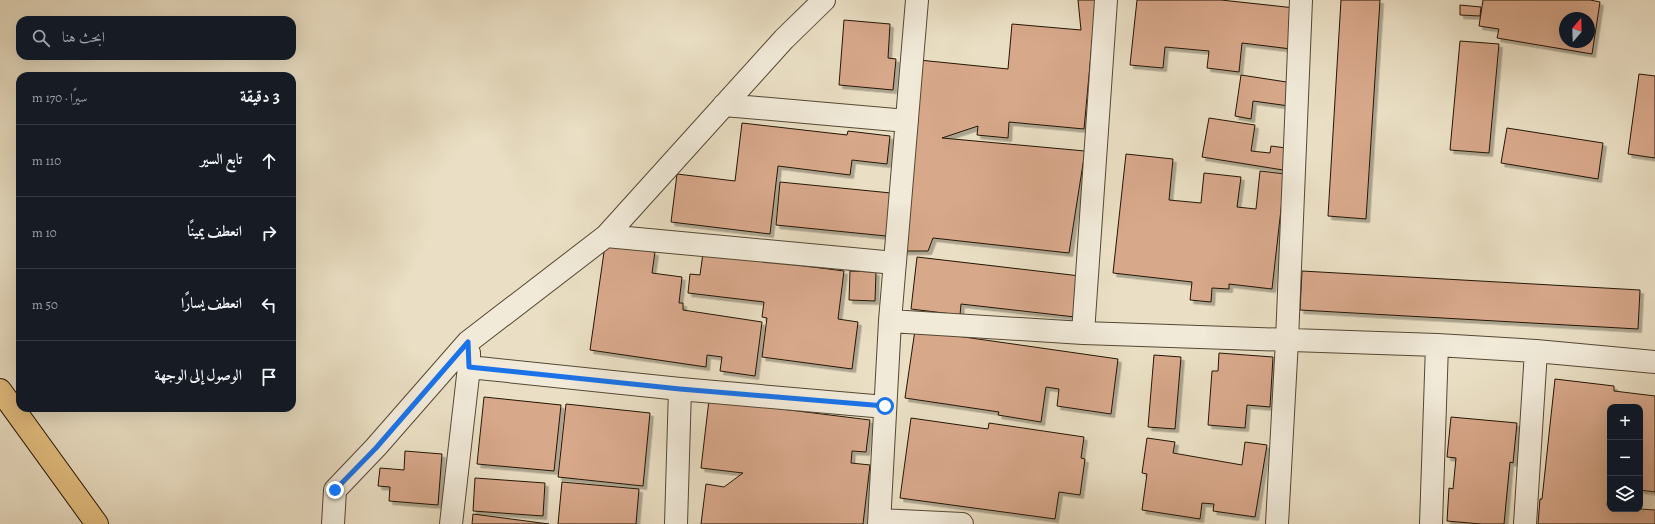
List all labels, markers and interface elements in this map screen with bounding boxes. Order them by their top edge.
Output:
north arrow [1559,12,1595,48]
search box [16,16,296,60]
icon: search [30,27,52,49]
text: ابحث هنا [62,27,105,47]
text: 3 دقيقة [240,85,280,108]
text: سيرًا · 170 m [32,89,87,106]
text: تابع السير [200,149,242,169]
icon: ahead [258,150,280,172]
text: 110 m [32,152,61,169]
text: انعطف يمينًا [187,221,242,241]
icon: right [258,222,280,244]
text: 10 m [32,224,57,241]
text: انعطف يسارًا [181,293,242,313]
icon: left [258,294,280,316]
text: 50 m [32,296,58,313]
text: الوصول إلى الوجهة [155,365,242,385]
icon: arrive [258,366,280,388]
route start [876,397,894,415]
map controls [1607,404,1643,512]
button: + [1607,404,1643,440]
button: − [1607,440,1643,476]
button: layers [1607,476,1643,512]
route end [326,481,344,499]

